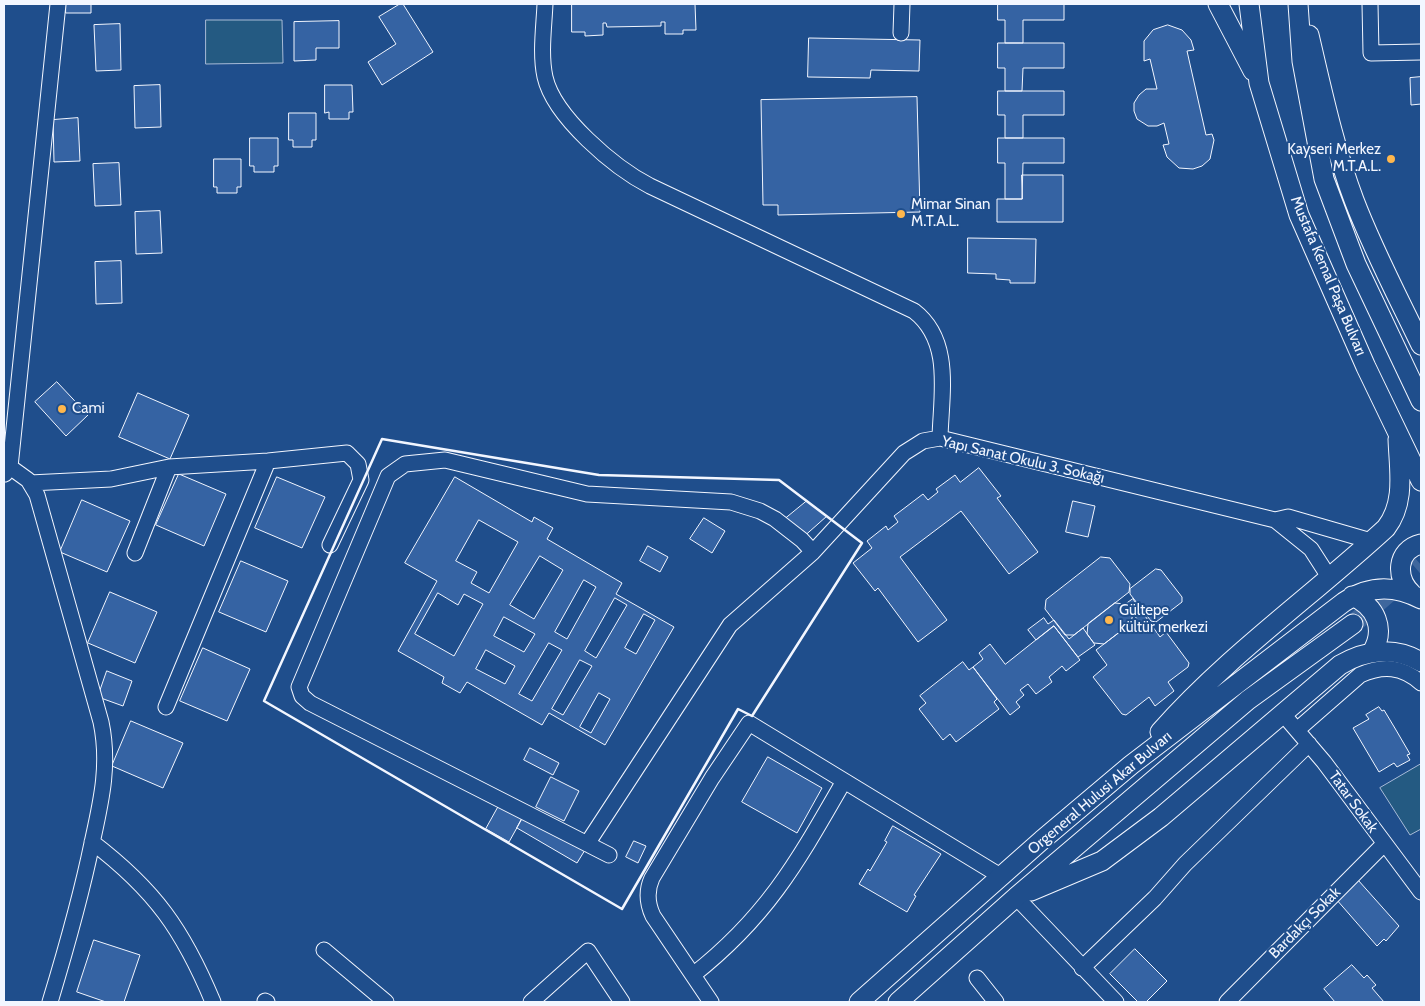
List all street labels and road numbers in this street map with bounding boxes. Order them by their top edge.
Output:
street label: Mustafa Kemal Paşa Bulvarı [1286,194,1370,358]
street label: Yapı Sanat Okulu 3. Sokağı [940,433,1106,487]
street label: Orgeneral Hulusi Akar Bulvarı [1024,728,1176,858]
street label: Tatar Sokak [1325,768,1381,836]
street label: Bardakçı Sokak [1266,884,1344,962]

